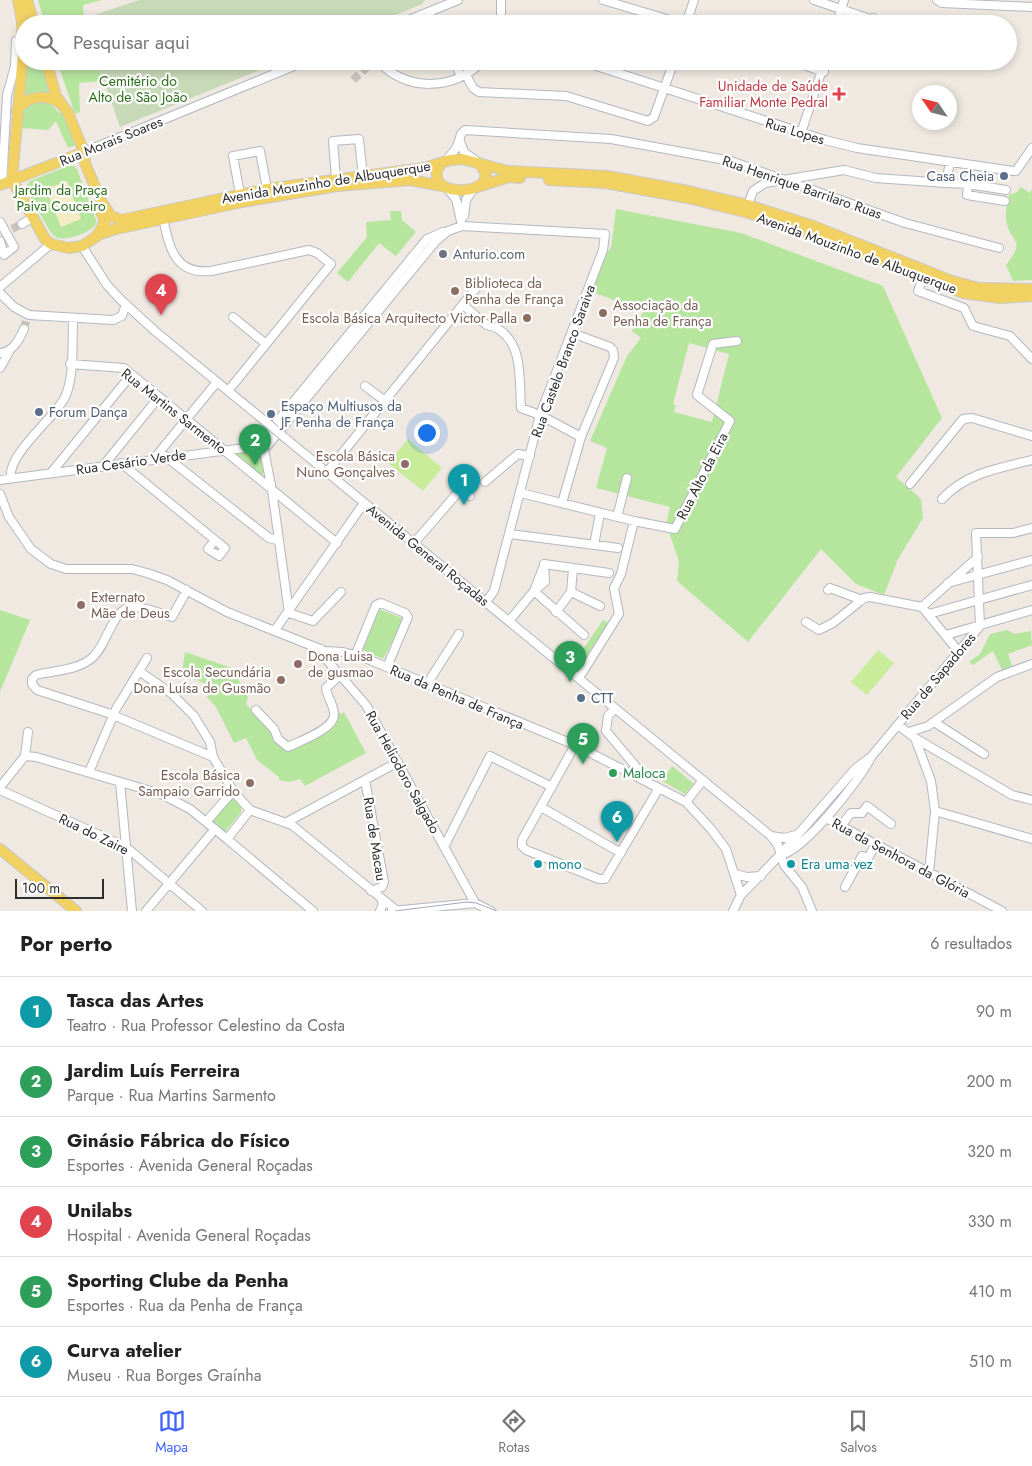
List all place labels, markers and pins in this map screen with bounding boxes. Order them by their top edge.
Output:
place label: Unidade de Saúde Familiar Monte Pedral [699,76,828,112]
marker: Unidade de Saúde Familiar Monte Pedral [832,87,846,101]
place label: Casa Cheia [927,166,994,186]
marker: Casa Cheia [998,170,1010,182]
place label: Anturio.com [453,244,525,264]
marker: Anturio.com [437,248,449,260]
place label: Biblioteca da Penha de França [465,273,564,309]
pin: 4 [145,274,177,315]
marker: Biblioteca da Penha de França [449,285,461,297]
place label: Associação da Penha de França [613,295,712,331]
marker: Associação da Penha de França [597,307,609,319]
place label: Escola Básica Arquitecto Victor Palla [302,308,517,328]
marker: Escola Básica Arquitecto Victor Palla [521,312,533,324]
place label: Espaço Multiusos da JF Penha de França [279,396,402,432]
place label: Forum Dança [49,402,128,422]
marker: Forum Dança [33,406,45,418]
marker: Espaço Multiusos da JF Penha de França [265,408,277,420]
pin: 2 [239,424,271,465]
place label: Escola Básica Nuno Gonçalves [296,446,395,482]
marker: Escola Básica Nuno Gonçalves [399,458,411,470]
pin: 1 [448,464,480,505]
place label: Externato Mãe de Deus [91,587,170,623]
marker: Externato Mãe de Deus [75,599,87,611]
pin: 3 [554,641,586,682]
place label: Dona Luisa de gusmao [308,646,374,682]
marker: Dona Luisa de gusmao [292,658,304,670]
place label: Escola Secundária Dona Luísa de Gusmão [133,662,271,698]
marker: Escola Secundária Dona Luísa de Gusmão [275,674,287,686]
place label: CTT [591,688,614,708]
marker: CTT [575,692,587,704]
pin: 5 [567,723,599,764]
place label: Maloca [623,763,665,783]
place label: Escola Básica Sampaio Garrido [138,765,240,801]
marker: Maloca [607,767,619,779]
marker: Escola Básica Sampaio Garrido [244,777,256,789]
pin: 6 [601,801,633,842]
place label: mono [548,854,582,874]
place label: Era uma vez [801,854,874,874]
marker: mono [532,858,544,870]
marker: Era uma vez [785,858,797,870]

